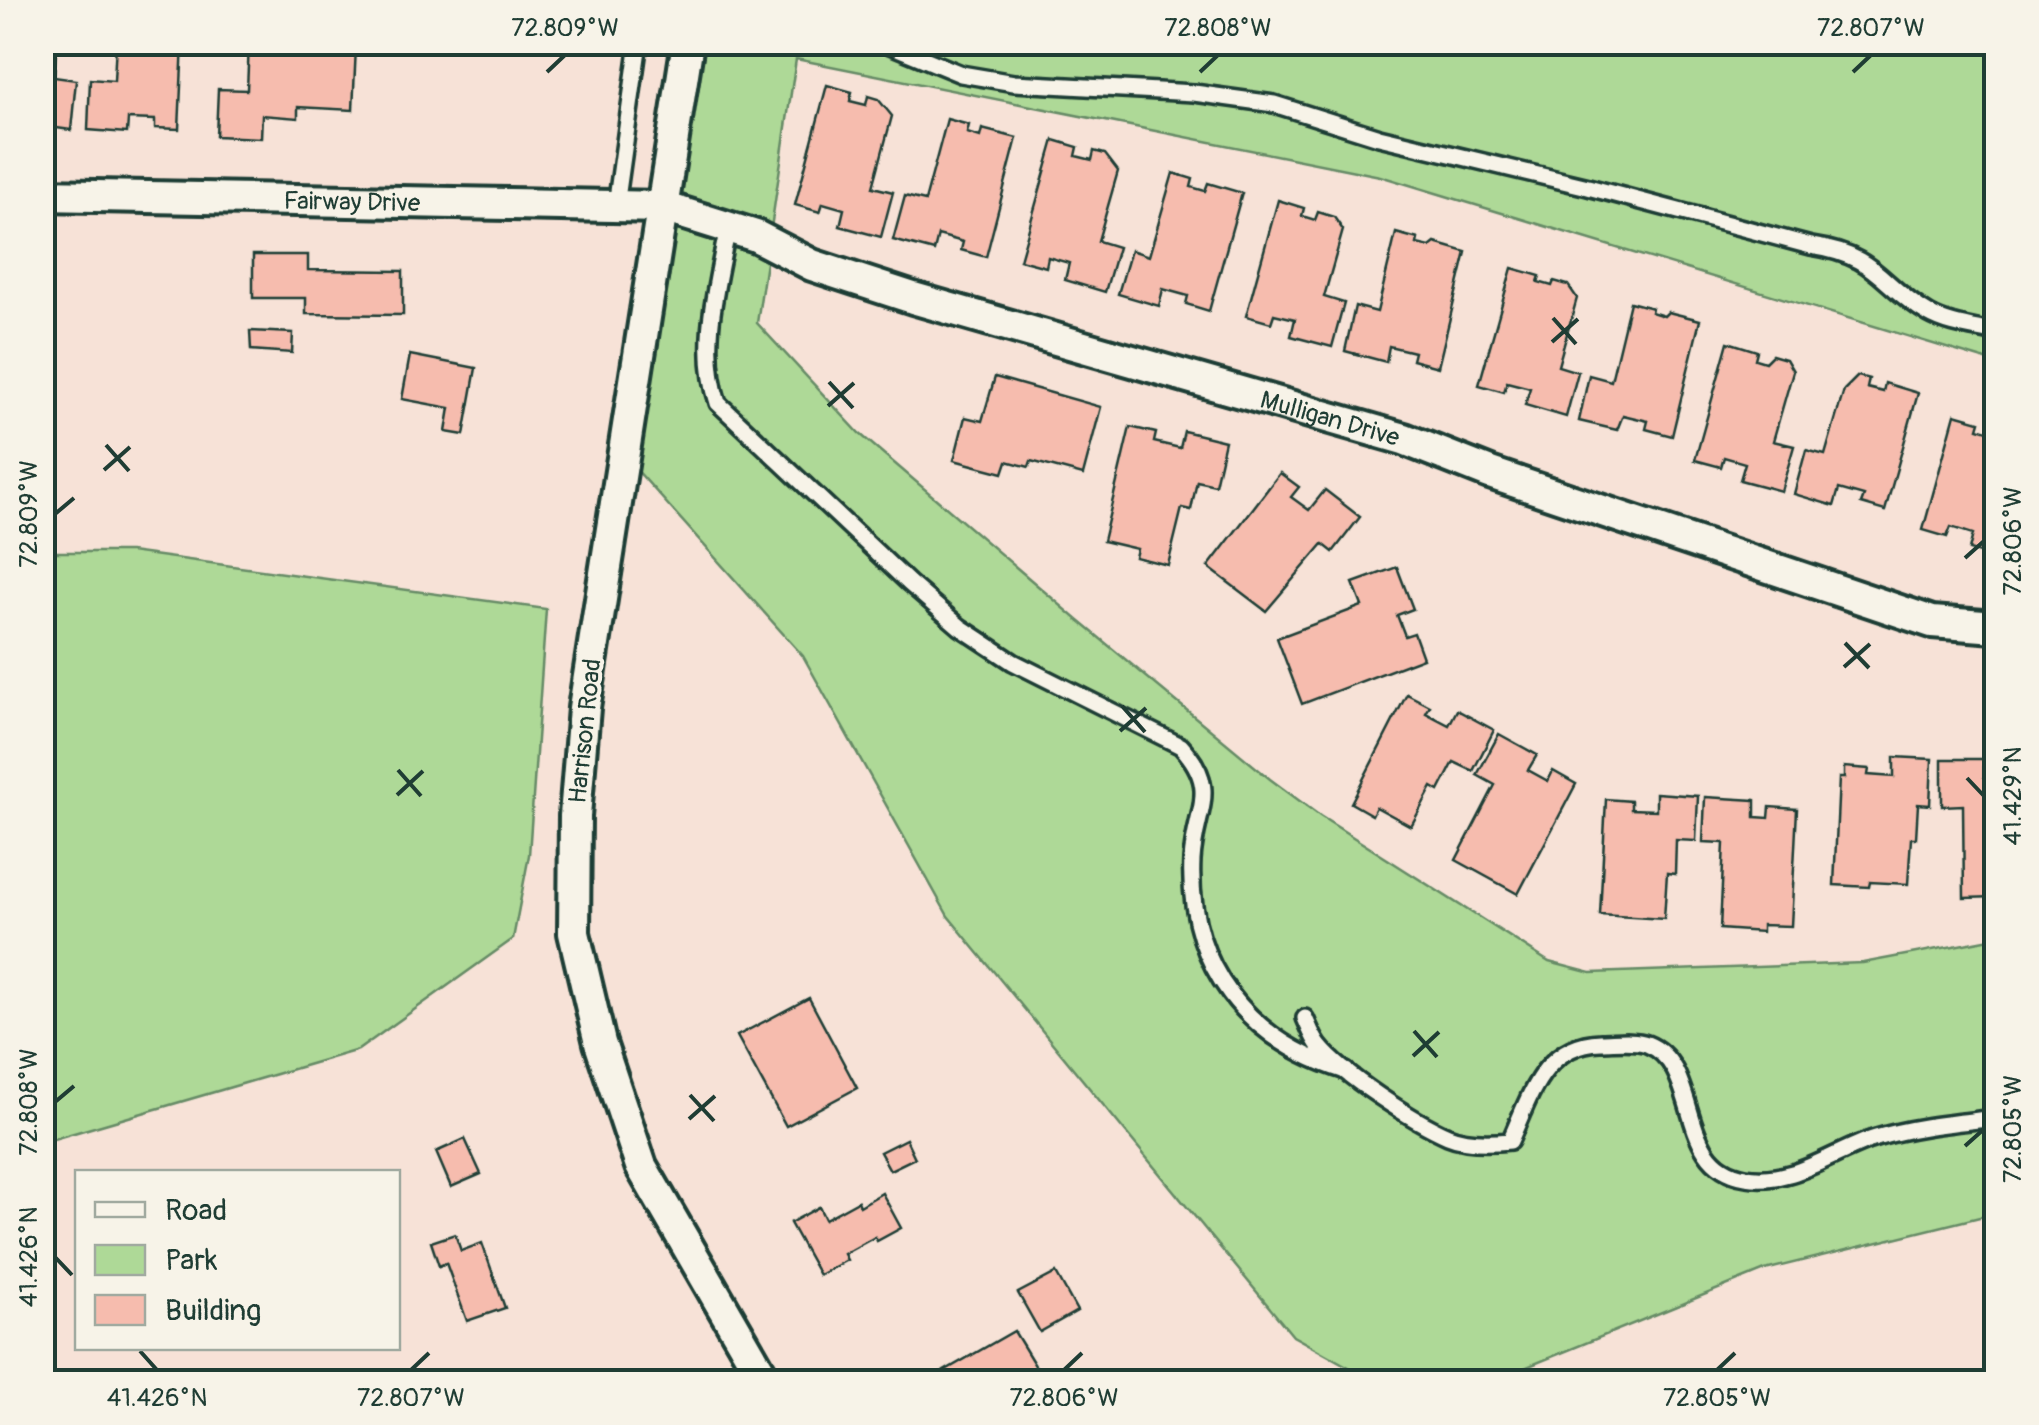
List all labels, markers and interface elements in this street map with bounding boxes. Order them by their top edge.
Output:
text: 72.809°W [511,13,619,44]
text: 72.808°W [1164,13,1272,44]
text: 72.807°W [1817,13,1925,44]
street label: Fairway Drive [283,186,421,219]
street label: Mulligan Drive [1257,385,1404,454]
text: 72.809°W [14,460,45,568]
text: 72.806°W [1998,486,2029,596]
street label: Harrison Road [562,657,609,805]
text: 41.429°N [1998,747,2029,845]
text: 72.808°W [14,1048,45,1156]
text: 72.805°W [1998,1075,2029,1183]
legend [75,1170,400,1350]
text: Road [165,1192,227,1229]
text: 41.426°N [14,1207,45,1307]
text: Park [165,1242,218,1279]
text: Building [165,1292,261,1329]
text: 41.426°N [107,1383,207,1414]
text: 72.807°W [357,1383,465,1414]
text: 72.806°W [1009,1383,1119,1414]
text: 72.805°W [1663,1383,1771,1414]

